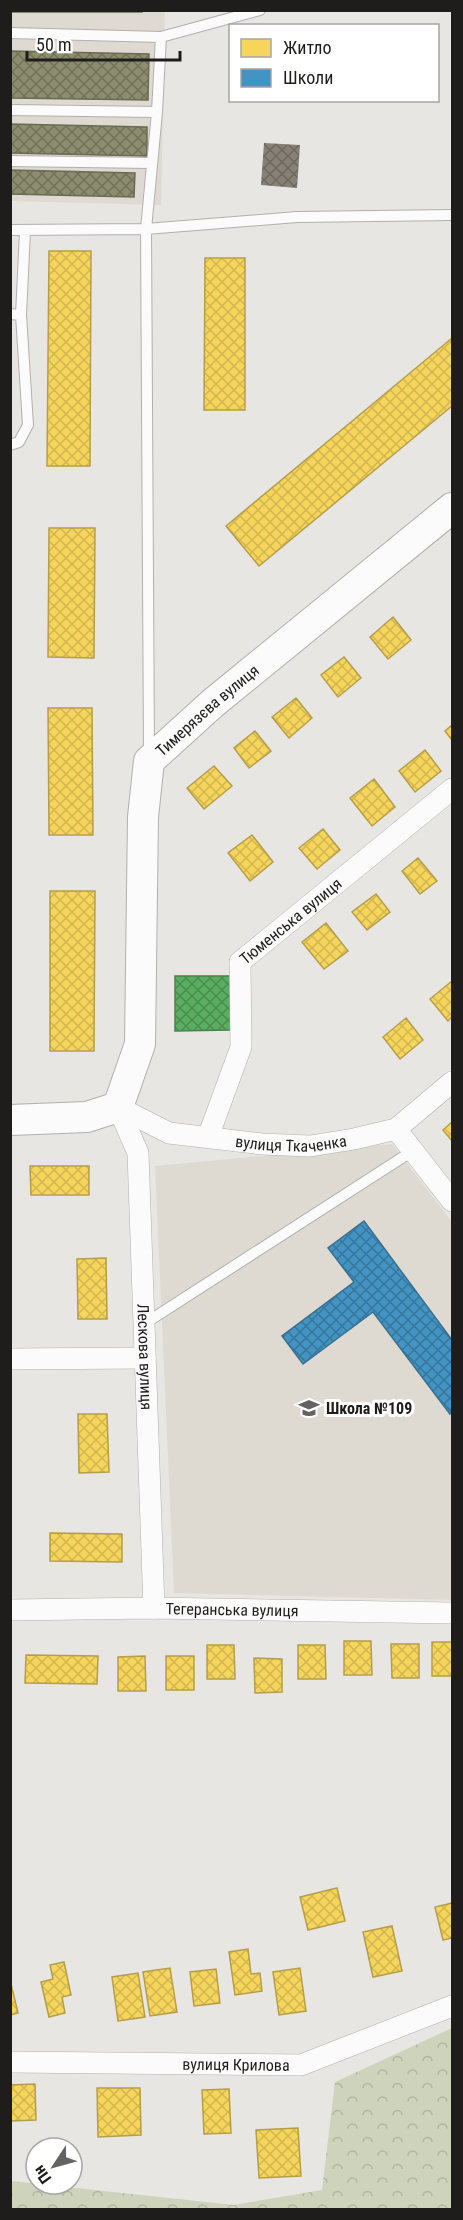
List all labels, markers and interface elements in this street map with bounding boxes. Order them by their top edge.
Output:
scale bar [27,24,180,62]
legend [229,24,439,102]
text: 50 m [36,34,71,55]
text: Житло [283,37,332,58]
text: Школи [283,67,333,88]
street label: Тимерязєва вулиця [152,660,262,760]
street label: Тюменська вулиця [236,874,345,968]
street label: вулиця Ткаченка [234,1131,348,1156]
street label: Лескова вулиця [134,1303,157,1410]
school or university icon: Школа №109 [297,1396,321,1420]
place label: Школа №109 [326,1399,412,1418]
street label: Тегеранська вулиця [165,1599,299,1620]
street label: вулиця Крилова [182,2054,290,2074]
north arrow [24,2136,84,2196]
text: Пн [29,2162,55,2187]

